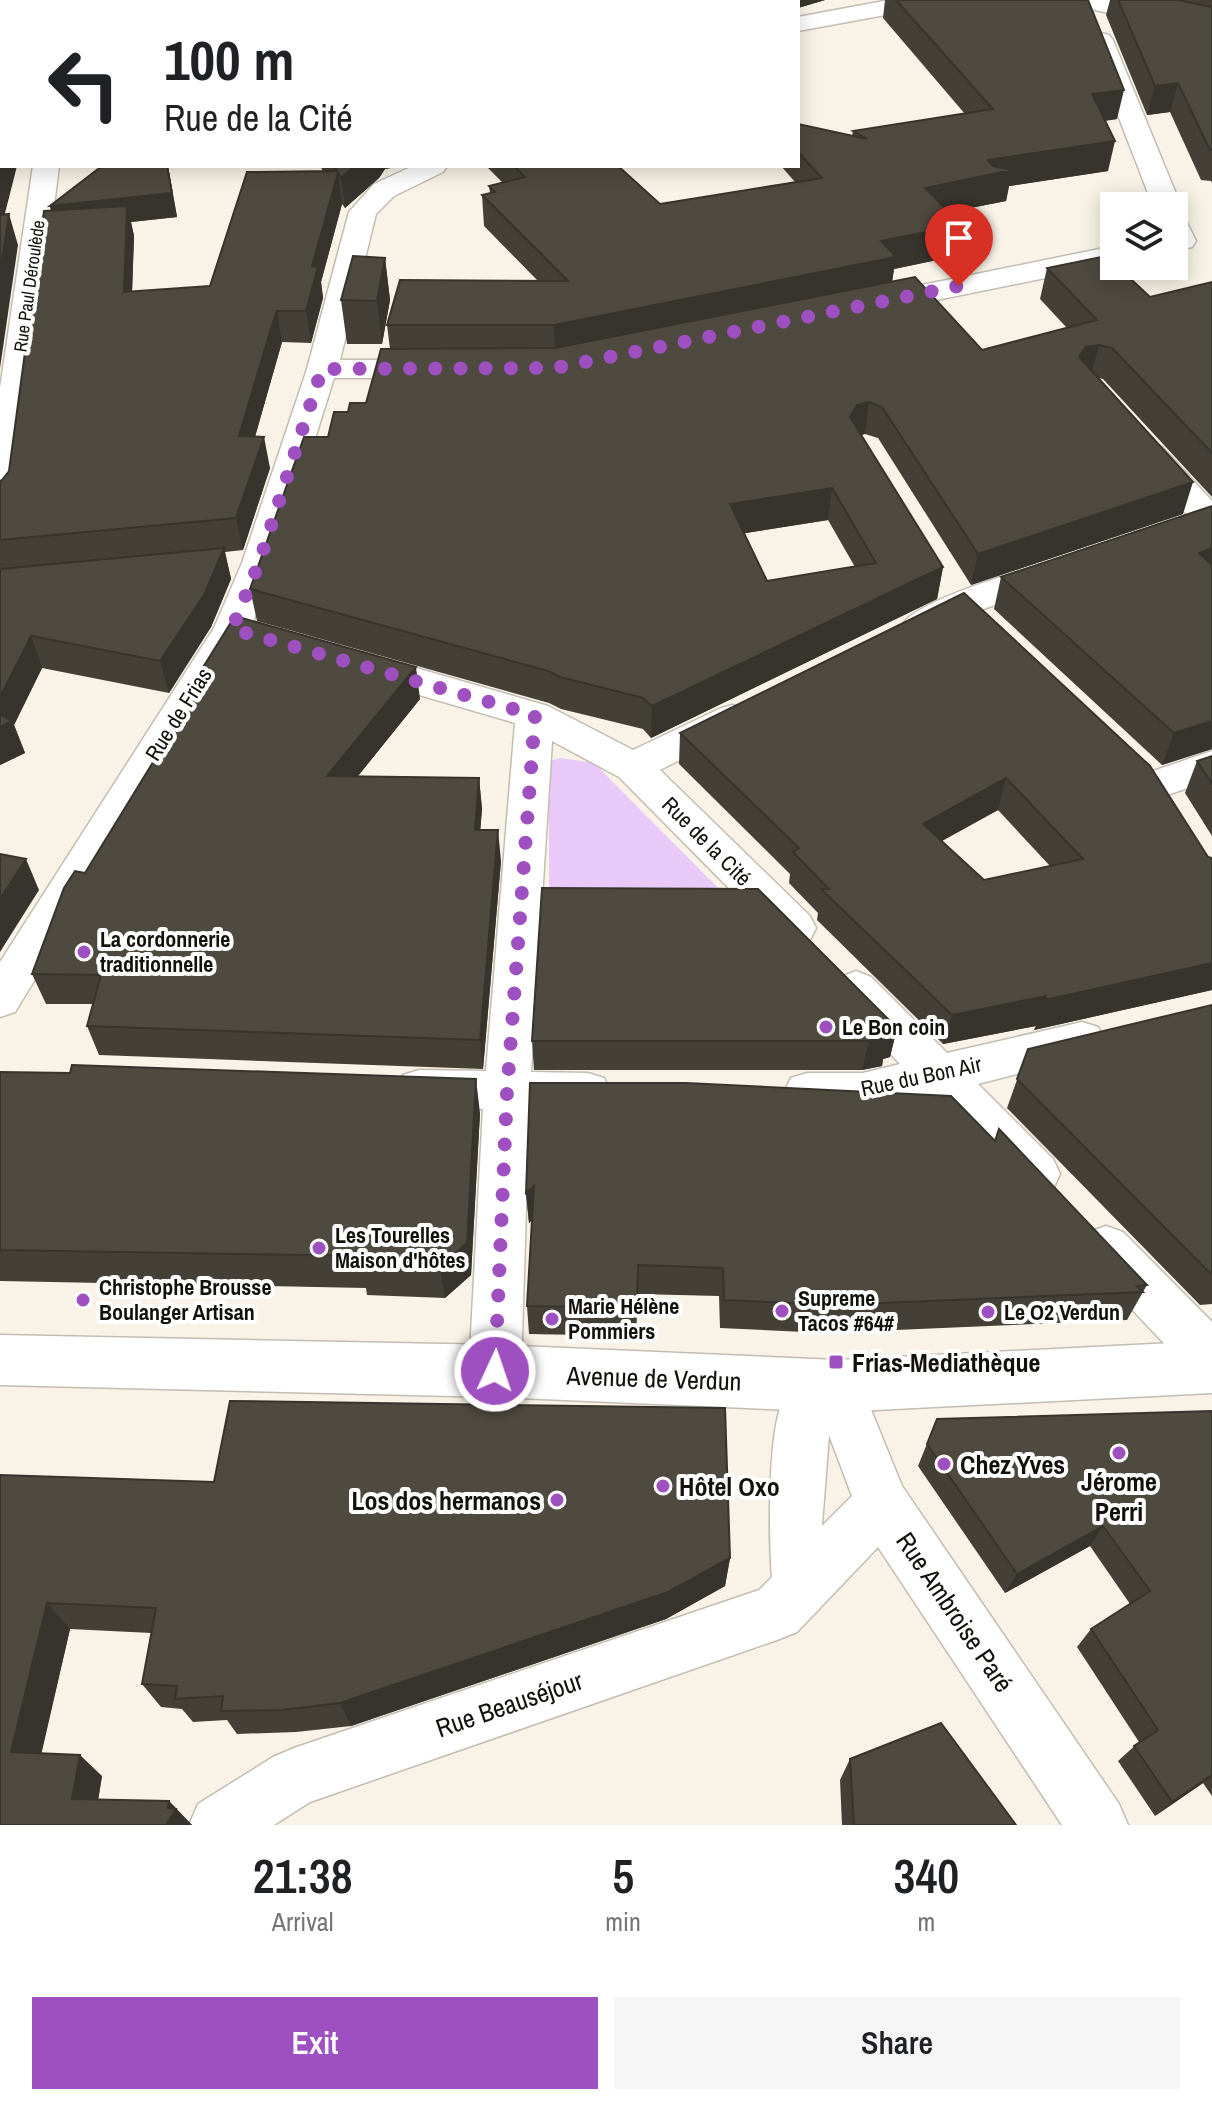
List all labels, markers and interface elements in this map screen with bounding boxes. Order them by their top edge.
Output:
text: 100 m [164,22,294,97]
icon: left [32,32,136,136]
text: Rue de la Cité [164,94,353,142]
map controls [1100,192,1188,280]
button: layers [1100,192,1188,280]
pin [925,204,993,286]
icon: arrive [937,216,981,260]
street label: Rue Paul Déroulède [7,218,51,354]
street label: Rue de Frias [138,662,218,766]
street label: Rue de la Cité [656,790,758,892]
place label: La cordonnerie traditionnelle [100,924,230,979]
marker: La cordonnerie traditionnelle [75,943,93,961]
place label: Le Bon coin [842,1012,945,1042]
marker: Le Bon coin [817,1018,835,1036]
street label: Rue du Bon Air [858,1049,984,1103]
place label: Les Tourelles Maison d'hôtes [335,1220,466,1275]
marker: Les Tourelles Maison d'hôtes [310,1239,328,1257]
place label: Christophe Brousse Boulanger Artisan [99,1272,271,1327]
place label: Supreme Tacos #64# [798,1283,894,1338]
marker: Christophe Brousse Boulanger Artisan [74,1291,92,1309]
place label: Marie Hélène Pommiers [568,1291,679,1346]
place label: Le O2 Verdun [1004,1297,1120,1327]
marker: Supreme Tacos #64# [773,1302,791,1320]
marker: Le O2 Verdun [979,1303,997,1321]
marker: Marie Hélène Pommiers [543,1310,561,1328]
position arrow [453,1329,537,1413]
place label: Frias-Mediathèque [852,1345,1040,1380]
marker: Frias-Mediathèque [827,1353,845,1371]
street label: Avenue de Verdun [565,1357,742,1399]
marker: Jérome Perri [1110,1444,1128,1462]
place label: Chez Yves [960,1447,1065,1482]
marker: Chez Yves [935,1455,953,1473]
place label: Jérome Perri [1081,1464,1157,1529]
place label: Hôtel Oxo [679,1469,780,1504]
marker: Hôtel Oxo [654,1477,672,1495]
place label: Los dos hermanos [351,1483,541,1518]
marker: Los dos hermanos [548,1491,566,1509]
street label: Rue Ambroise Paré [888,1525,1022,1699]
street label: Rue Beauséjour [431,1663,587,1745]
text: 21:38 [253,1843,353,1908]
text: 5 [612,1843,634,1908]
text: 340 [894,1843,959,1908]
text: Arrival [272,1904,333,1939]
text: min [605,1904,641,1939]
text: m [918,1904,935,1939]
button: Exit [32,1997,598,2089]
button: Share [614,1997,1180,2089]

